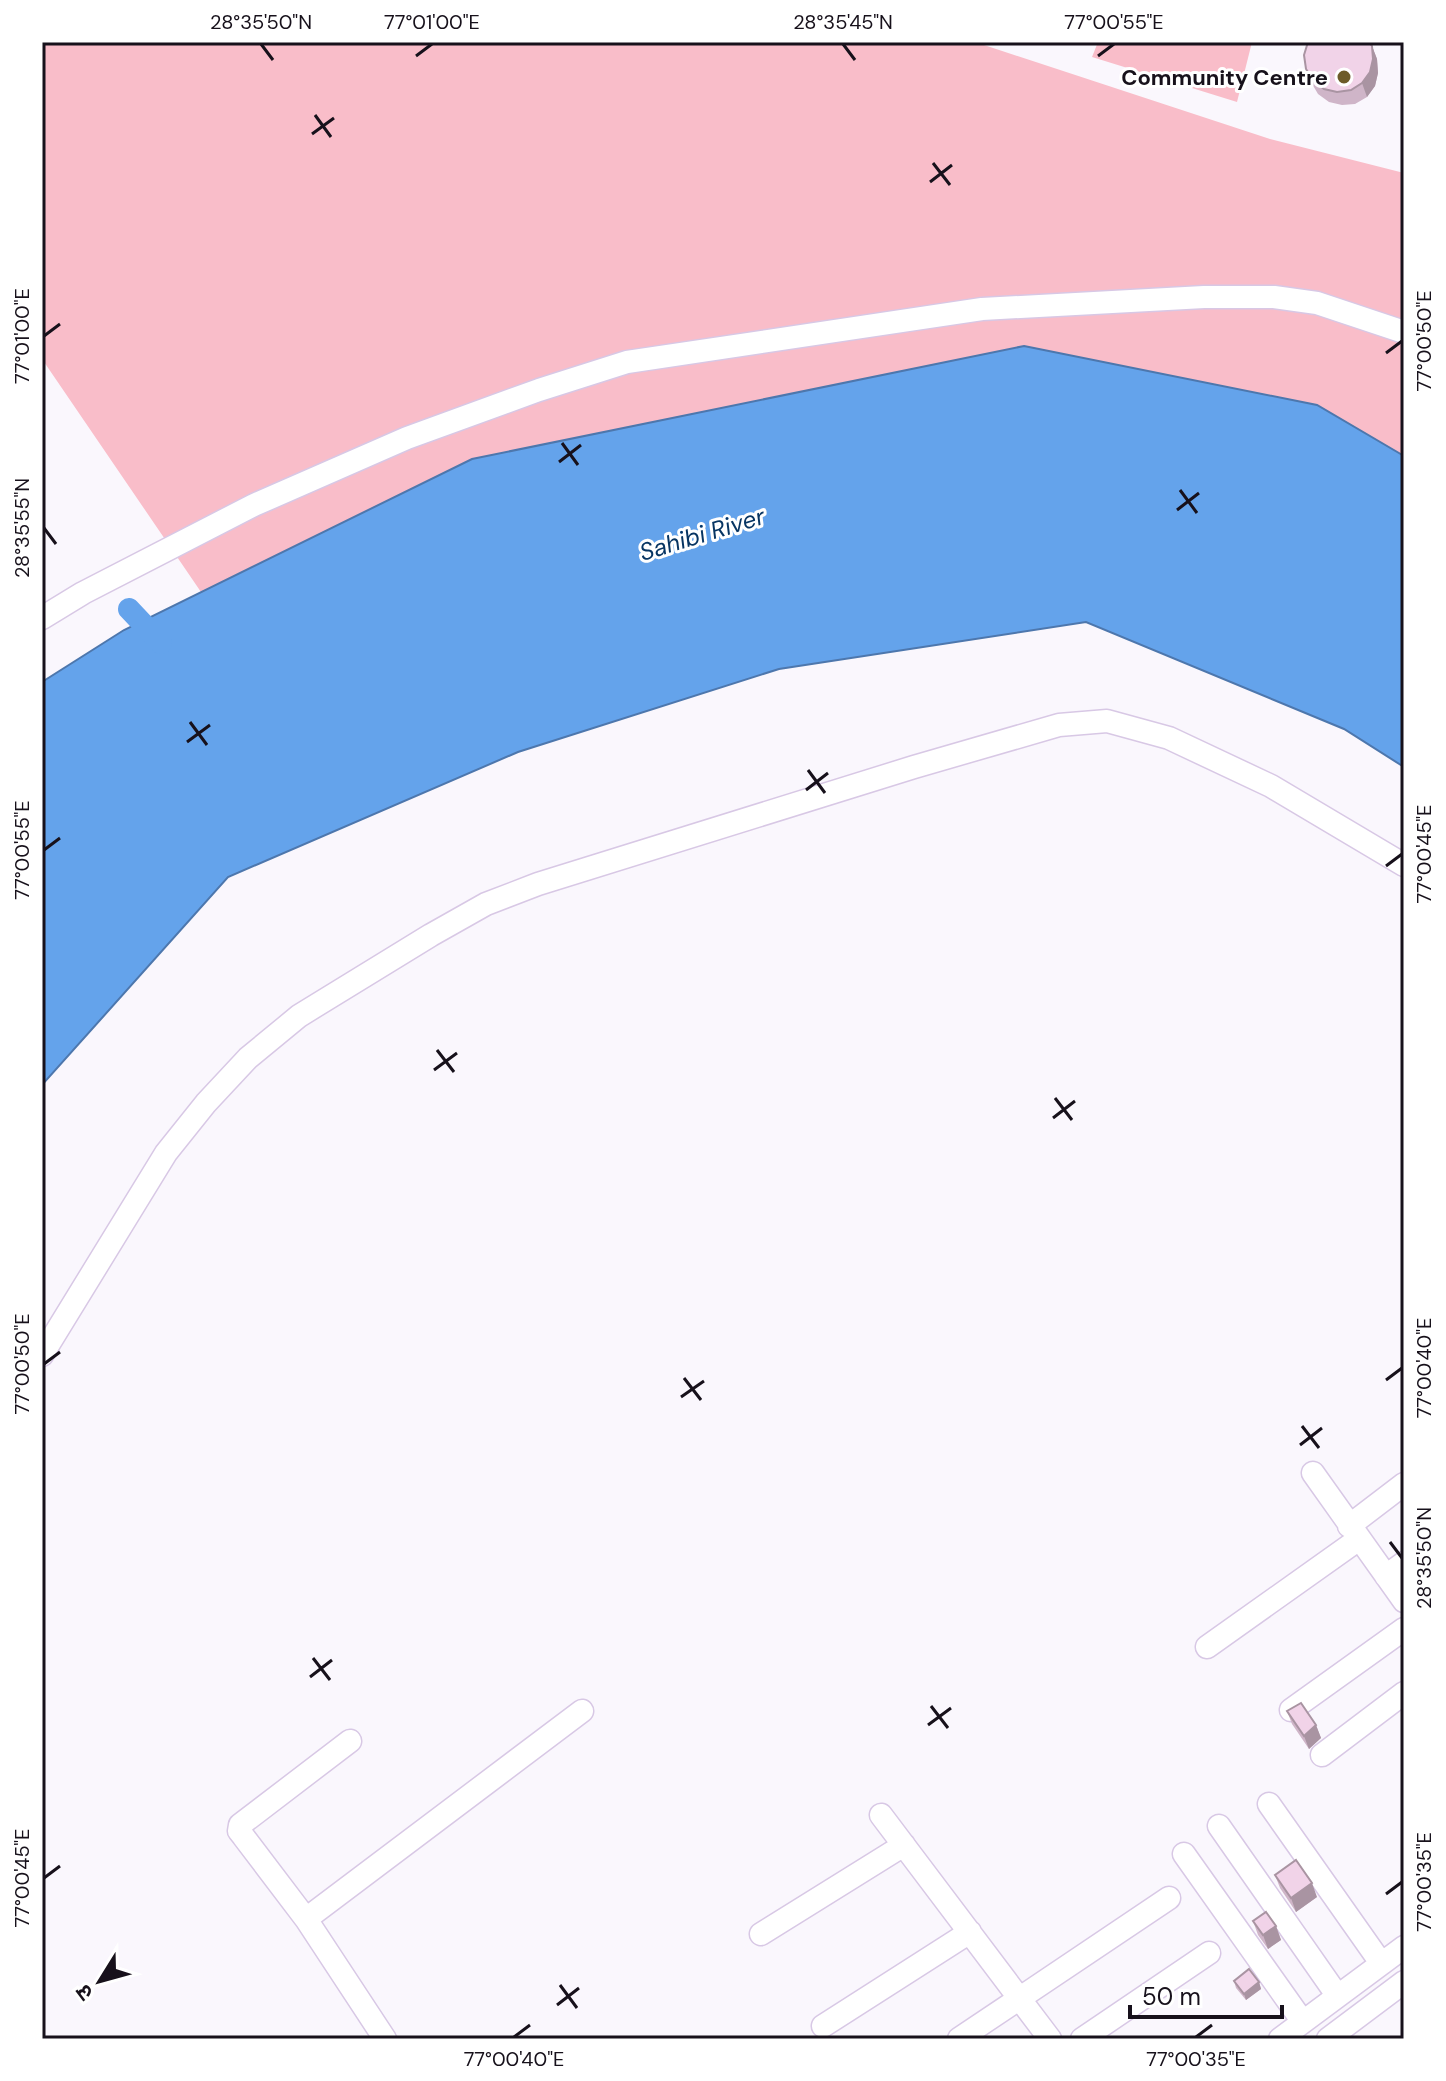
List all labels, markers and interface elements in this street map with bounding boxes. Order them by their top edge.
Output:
text: 28°35'50"N [210,9,312,35]
text: 77°01'00"E [384,9,480,35]
text: 28°35'45"N [793,9,893,35]
text: 77°00'55"E [1064,9,1164,35]
place label: Community Centre [1121,63,1328,92]
marker: Community Centre [1335,68,1353,86]
text: 77°01'00"E [9,288,35,384]
text: 77°00'50"E [1411,290,1437,392]
text: 28°35'55"N [9,478,35,578]
water label: Sahibi River [636,500,770,568]
text: 77°00'55"E [9,800,35,900]
text: 77°00'45"E [1411,805,1437,903]
text: 77°00'50"E [9,1313,35,1415]
text: 77°00'40"E [1411,1318,1437,1418]
text: 28°35'50"N [1411,1507,1437,1609]
text: 77°00'45"E [9,1829,35,1927]
text: 77°00'35"E [1411,1832,1437,1932]
north arrow [60,1941,140,2021]
scale bar [1130,1969,1282,2019]
text: उ [68,1978,100,2007]
text: 50 m [1142,1981,1201,2012]
text: 77°00'40"E [464,2046,564,2072]
text: 77°00'35"E [1146,2046,1246,2072]

